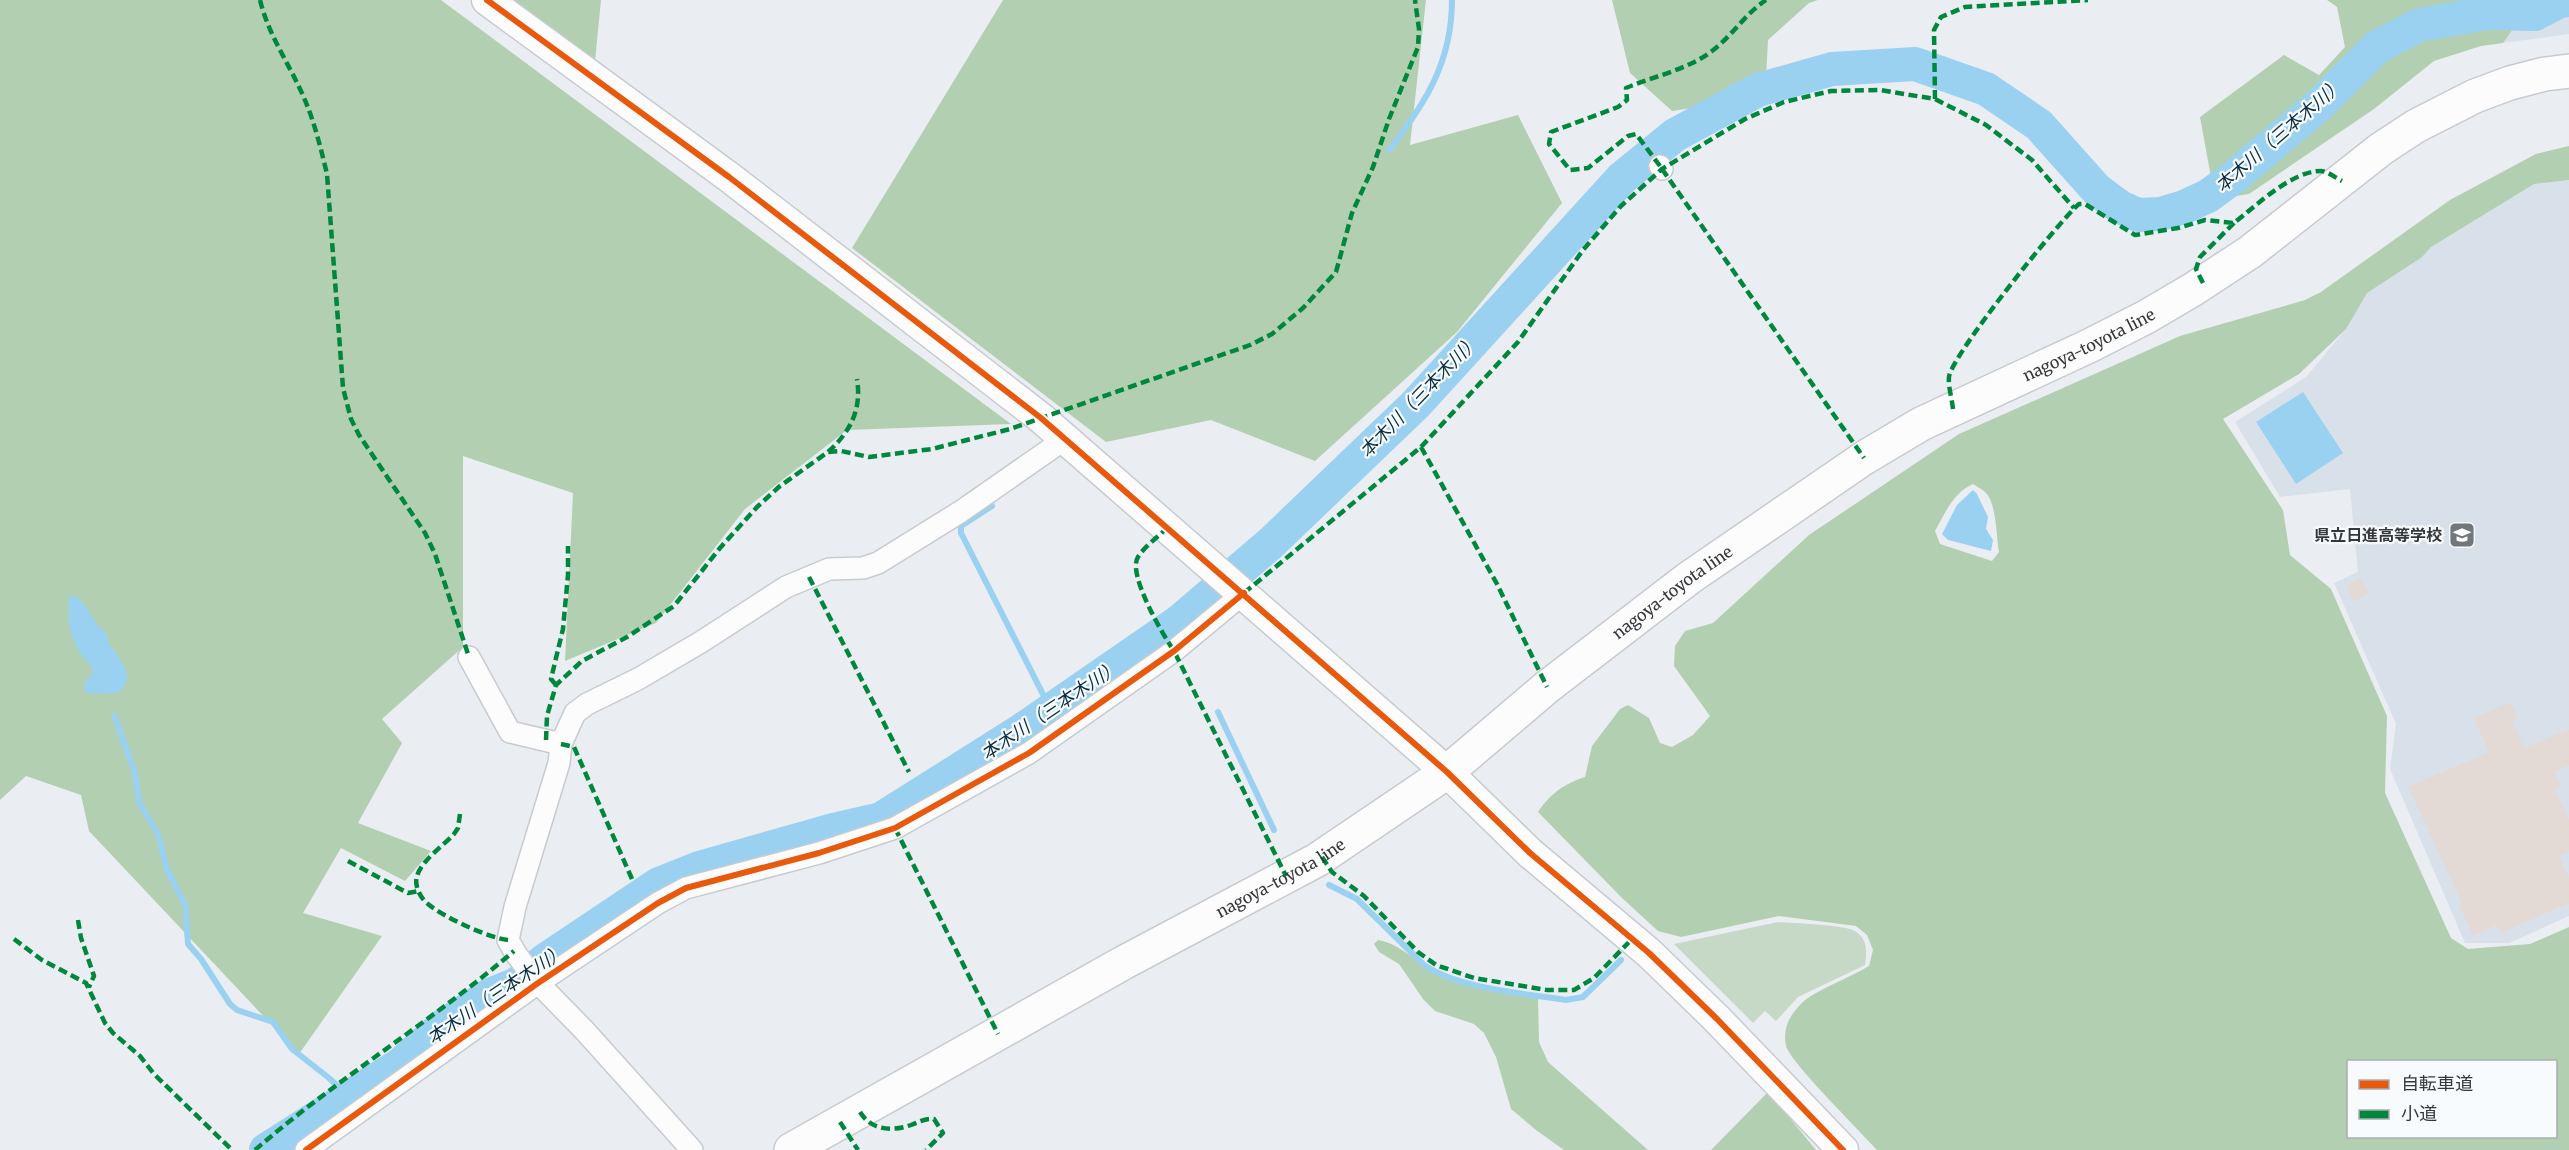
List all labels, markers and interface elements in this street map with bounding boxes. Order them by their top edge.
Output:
water label: 本木川（三本木川） [2210,73,2348,197]
street label: nagoya-toyota line [2020,304,2158,385]
water label: 本木川（三本木川） [1354,330,1484,462]
school or university icon: 県立日進高等学校 [2447,520,2477,550]
place label: 県立日進高等学校 [2314,525,2442,545]
street label: nagoya-toyota line [1608,541,1736,643]
water label: 本木川（三本木川） [976,655,1124,765]
street label: nagoya-toyota line [1213,834,1349,922]
water label: 本木川（三本木川） [422,939,570,1049]
legend [2347,1060,2557,1138]
text: 自転車道 [2401,1072,2473,1095]
text: 小道 [2401,1102,2437,1125]

